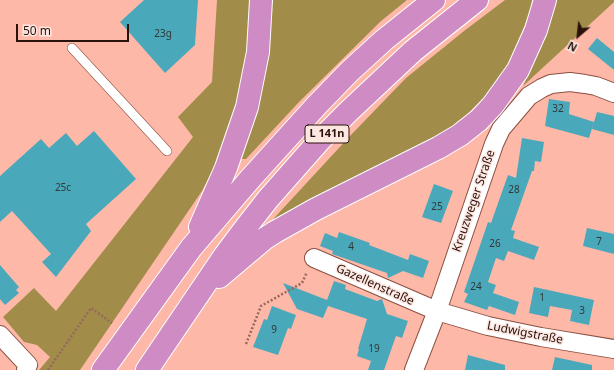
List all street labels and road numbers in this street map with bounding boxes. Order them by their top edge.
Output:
road number: L 141n [305,125,349,143]
street label: Kreuzweger Straße [450,148,498,254]
street label: Gazellenstraße [334,261,416,309]
street label: Ludwigstraße [486,319,564,347]

